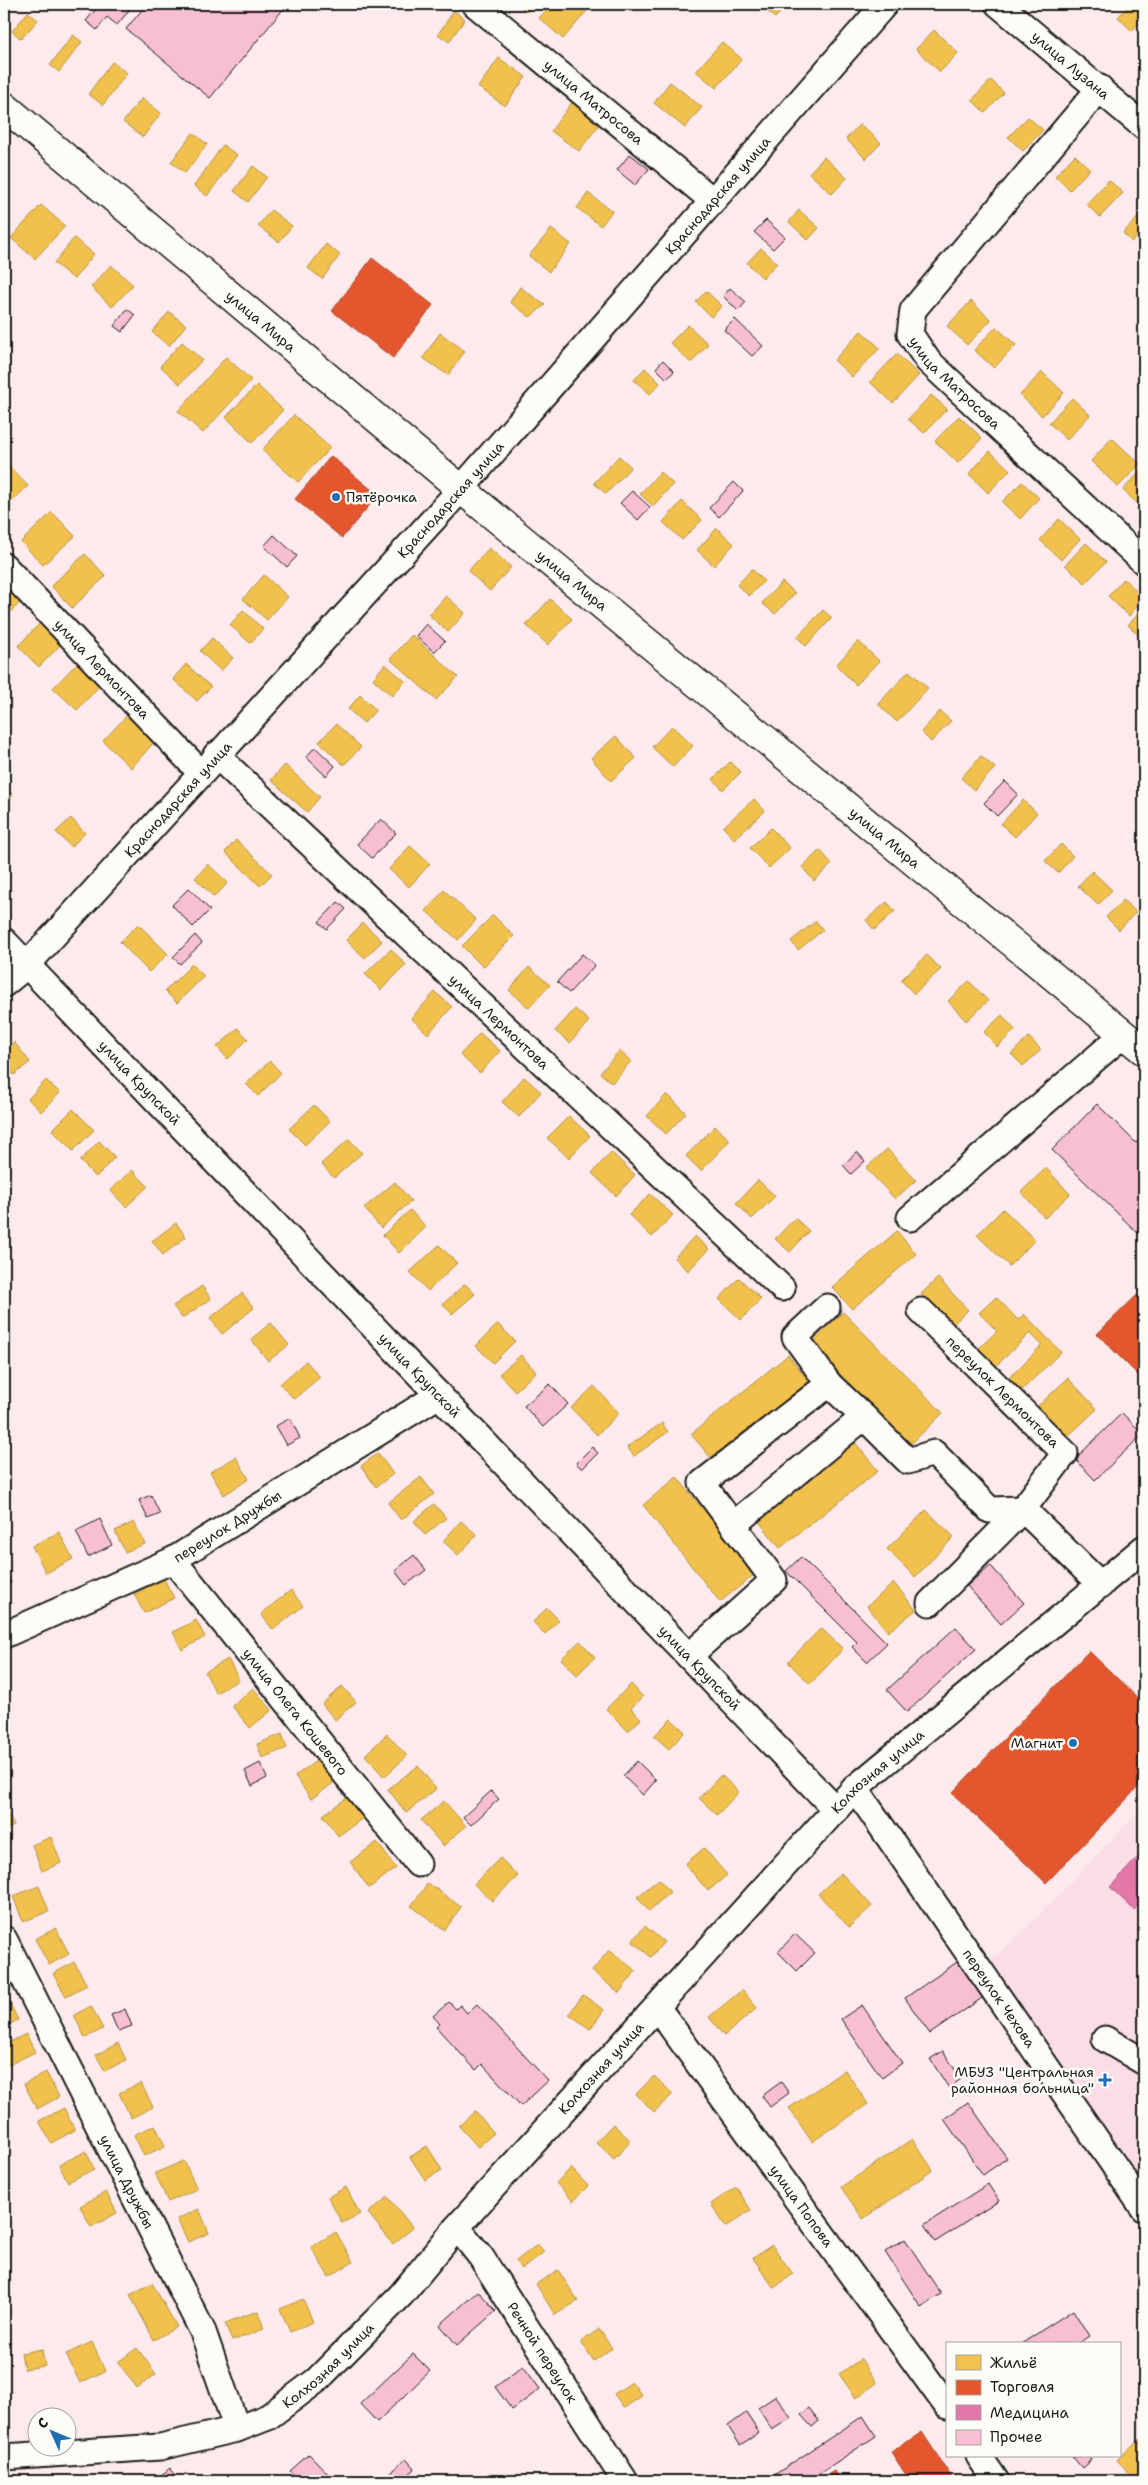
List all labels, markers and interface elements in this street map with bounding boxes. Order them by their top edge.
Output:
street label: улица Лузана [1028,27,1114,103]
street label: улица Матросова [540,56,647,149]
street label: Краснодарская улица [661,132,774,258]
street label: улица Мира [222,287,300,356]
street label: улица Матросова [905,333,1005,433]
street label: Краснодарская улица [393,437,508,562]
place label: Пятёрочка [346,488,417,506]
marker: Пятёрочка [330,491,342,503]
street label: улица Мира [533,546,611,615]
street label: улица Лермонтова [50,615,154,723]
street label: Краснодарская улица [120,737,236,861]
street label: улица Мира [846,803,924,872]
street label: улица Лермонтова [445,970,553,1073]
street label: улица Крупской [95,1036,184,1129]
street label: улица Крупской [375,1329,464,1421]
street label: переулок Лермонтова [943,1332,1063,1452]
street label: переулок Дружбы [170,1486,285,1566]
street label: улица Крупской [655,1621,745,1714]
street label: улица Олега Кошевого [239,1645,352,1779]
street label: Колхозная улица [827,1725,928,1817]
place label: Магнит [1011,1734,1064,1752]
marker: Магнит [1067,1737,1079,1749]
street label: переулок Чехова [959,1945,1040,2051]
street label: Колхозная улица [554,2018,648,2118]
place label: МБУЗ "Центральная районная больница" [951,2063,1094,2097]
marker: МБУЗ "Центральная районная больница" [1098,2073,1112,2087]
street label: улица Дружбы [96,2132,158,2232]
street label: улица Попова [766,2161,838,2251]
street label: Речной переулок [503,2299,582,2407]
street label: Колхозная улица [279,2318,378,2412]
legend [946,2342,1120,2458]
text: Жильё [990,2353,1037,2373]
text: Торговля [990,2377,1055,2397]
text: Медицина [990,2403,1070,2423]
north arrow [28,2408,78,2458]
text: С [33,2414,52,2432]
text: Прочее [990,2427,1042,2447]

